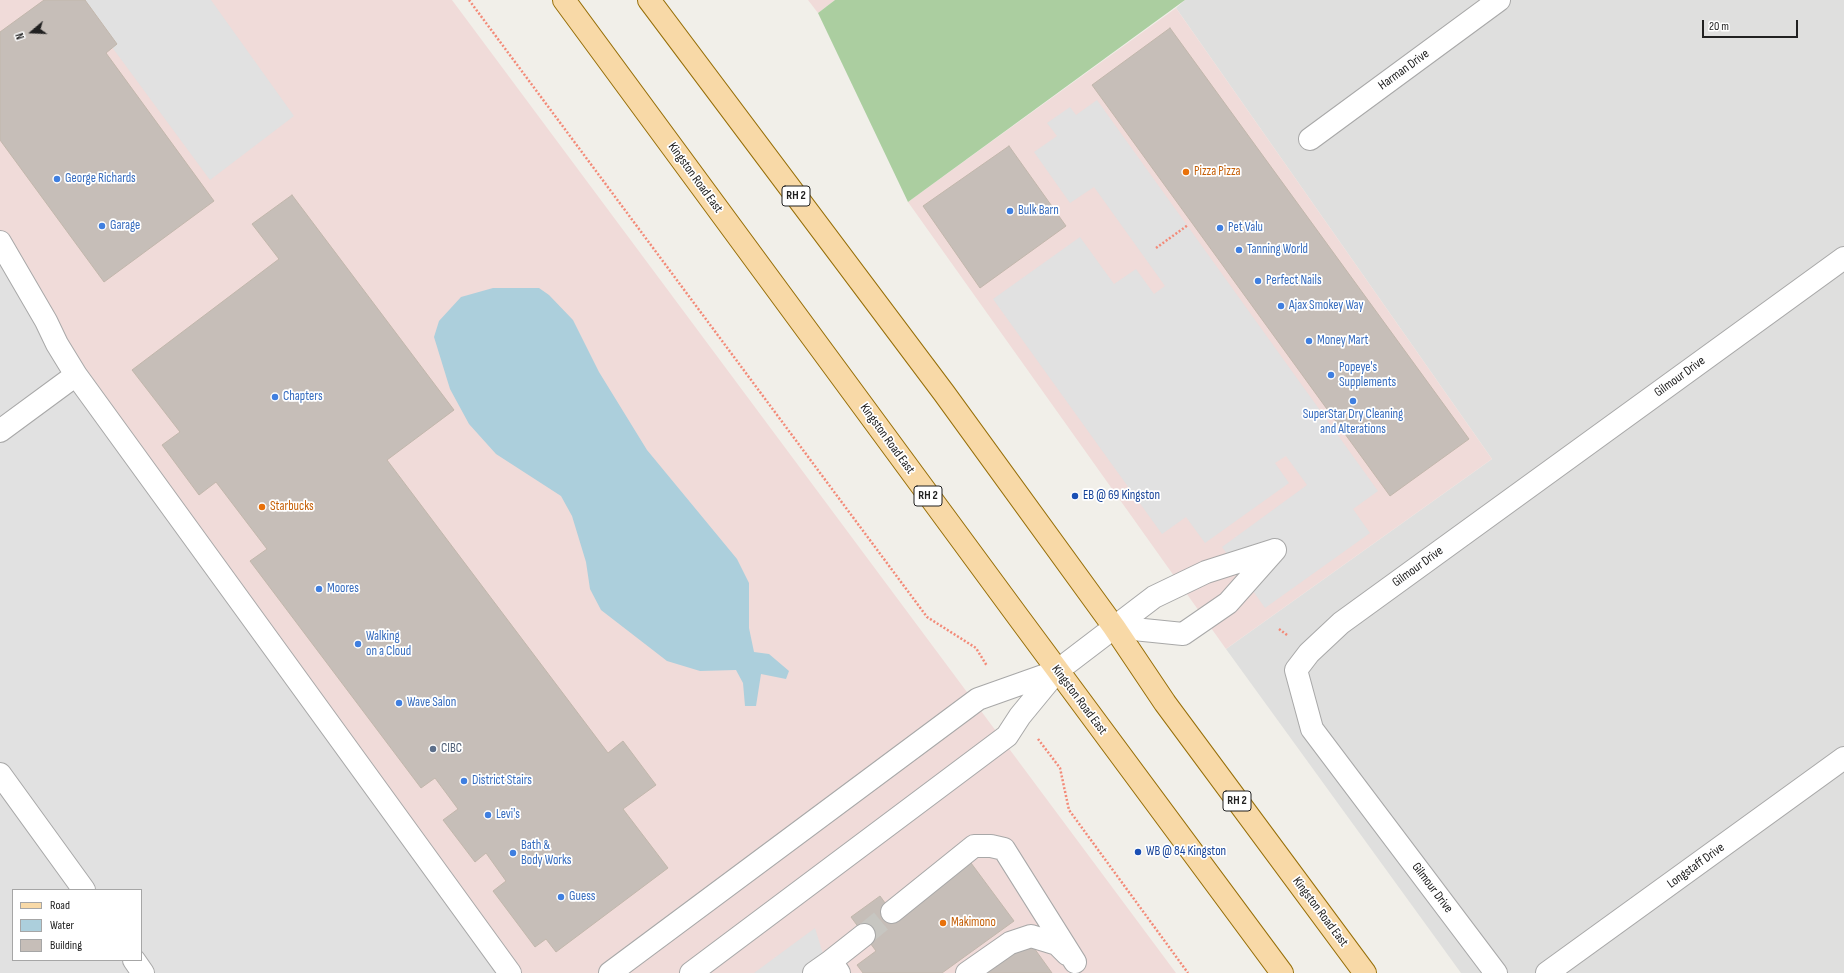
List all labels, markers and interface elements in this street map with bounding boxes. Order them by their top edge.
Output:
north arrow [12,12,52,52]
scale bar [1704,12,1800,38]
text: 20 m [1709,19,1729,34]
text: N [13,31,27,41]
street label: Harman Drive [1376,46,1432,94]
street label: Kingston Road East [664,140,726,216]
place label: Pizza Pizza [1194,164,1241,180]
marker: Pizza Pizza [1181,167,1191,177]
place label: George Richards [65,171,136,187]
marker: George Richards [52,174,62,184]
road number: RH 2 [782,186,810,206]
place label: Bulk Barn [1018,203,1059,219]
marker: Bulk Barn [1005,206,1015,216]
place label: Garage [110,218,140,234]
place label: Pet Valu [1228,220,1263,236]
marker: Garage [97,221,107,231]
marker: Pet Valu [1215,223,1225,233]
place label: Tanning World [1247,242,1308,258]
marker: Tanning World [1234,245,1244,255]
place label: Perfect Nails [1266,273,1322,289]
marker: Perfect Nails [1253,276,1263,286]
place label: Ajax Smokey Way [1289,298,1363,314]
marker: Ajax Smokey Way [1276,301,1286,311]
place label: Money Mart [1317,333,1368,349]
marker: Money Mart [1304,336,1314,346]
street label: Gilmour Drive [1652,353,1708,401]
place label: Popeye's Supplements [1339,360,1396,391]
marker: Popeye's Supplements [1326,370,1336,380]
place label: Chapters [283,389,323,405]
marker: Chapters [270,392,280,402]
marker: SuperStar Dry Cleaning and Alterations [1348,396,1358,406]
street label: Kingston Road East [856,401,918,477]
place label: SuperStar Dry Cleaning and Alterations [1303,407,1403,438]
road number: RH 2 [914,486,942,506]
place label: EB @ 69 Kingston [1083,488,1160,504]
marker: EB @ 69 Kingston [1070,491,1080,501]
place label: Starbucks [270,499,314,515]
marker: Starbucks [257,502,267,512]
street label: Gilmour Drive [1390,543,1446,591]
place label: Moores [327,581,359,597]
marker: Moores [314,584,324,594]
place label: Walking on a Cloud [366,629,411,660]
marker: Walking on a Cloud [353,639,363,649]
street label: Kingston Road East [1048,662,1110,738]
place label: Wave Salon [407,695,456,711]
marker: Wave Salon [394,698,404,708]
place label: CIBC [441,741,462,757]
marker: CIBC [428,744,438,754]
place label: District Stairs [472,773,532,789]
marker: District Stairs [459,776,469,786]
road number: RH 2 [1223,791,1251,811]
place label: Levi's [496,807,520,823]
marker: Levi's [483,810,493,820]
place label: Bath & Body Works [521,838,572,869]
street label: Longstaff Drive [1664,840,1728,892]
place label: WB @ 84 Kingston [1146,844,1226,860]
marker: WB @ 84 Kingston [1133,847,1143,857]
marker: Bath & Body Works [508,848,518,858]
street label: Gilmour Drive [1408,860,1456,916]
street label: Kingston Road East [1289,874,1351,950]
legend [12,889,142,961]
place label: Guess [569,889,595,905]
marker: Guess [556,892,566,902]
text: Road [50,898,70,913]
place label: Makimono [951,915,996,931]
text: Water [50,918,74,933]
marker: Makimono [938,918,948,928]
text: Building [50,938,82,953]

